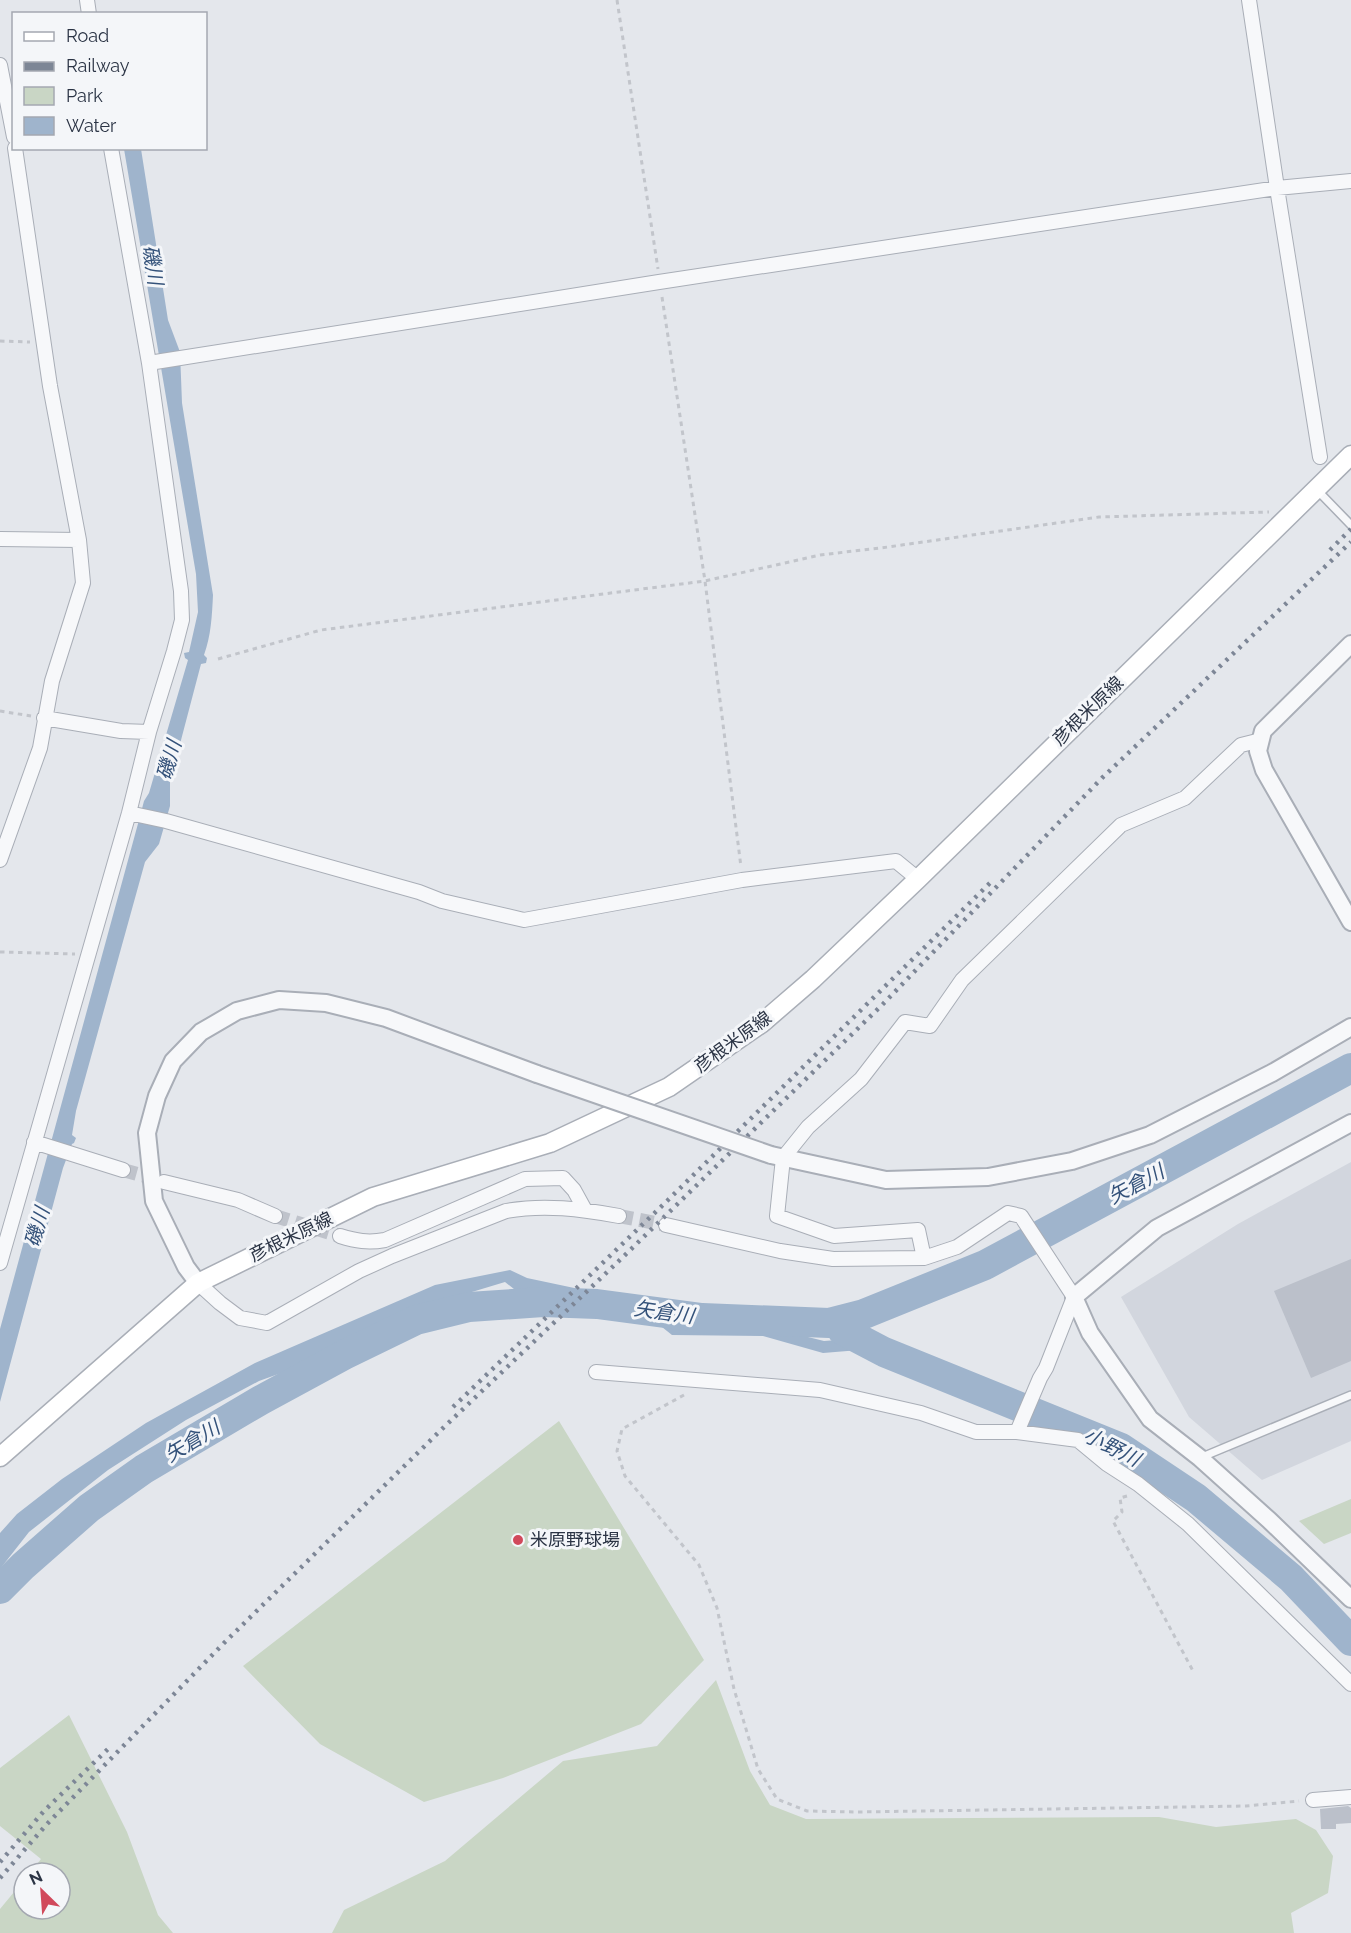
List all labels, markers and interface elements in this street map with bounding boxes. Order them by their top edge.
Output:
legend [12,12,207,150]
text: Road [66,25,109,46]
text: Railway [66,55,130,76]
text: Park [66,85,103,106]
text: Water [66,115,117,136]
water label: 磯川 [138,243,168,289]
street label: 彦根米原線 [1048,672,1127,749]
water label: 磯川 [152,736,187,783]
street label: 彦根米原線 [690,1007,775,1077]
water label: 矢倉川 [1104,1158,1170,1209]
water label: 磯川 [20,1203,55,1250]
street label: 彦根米原線 [246,1207,336,1266]
water label: 矢倉川 [633,1296,697,1328]
water label: 矢倉川 [160,1414,226,1467]
water label: 小野川 [1080,1423,1146,1472]
place label: 米原野球場 [530,1529,620,1550]
marker: 米原野球場 [511,1533,525,1547]
north arrow [12,1861,72,1921]
text: N [26,1867,45,1889]

